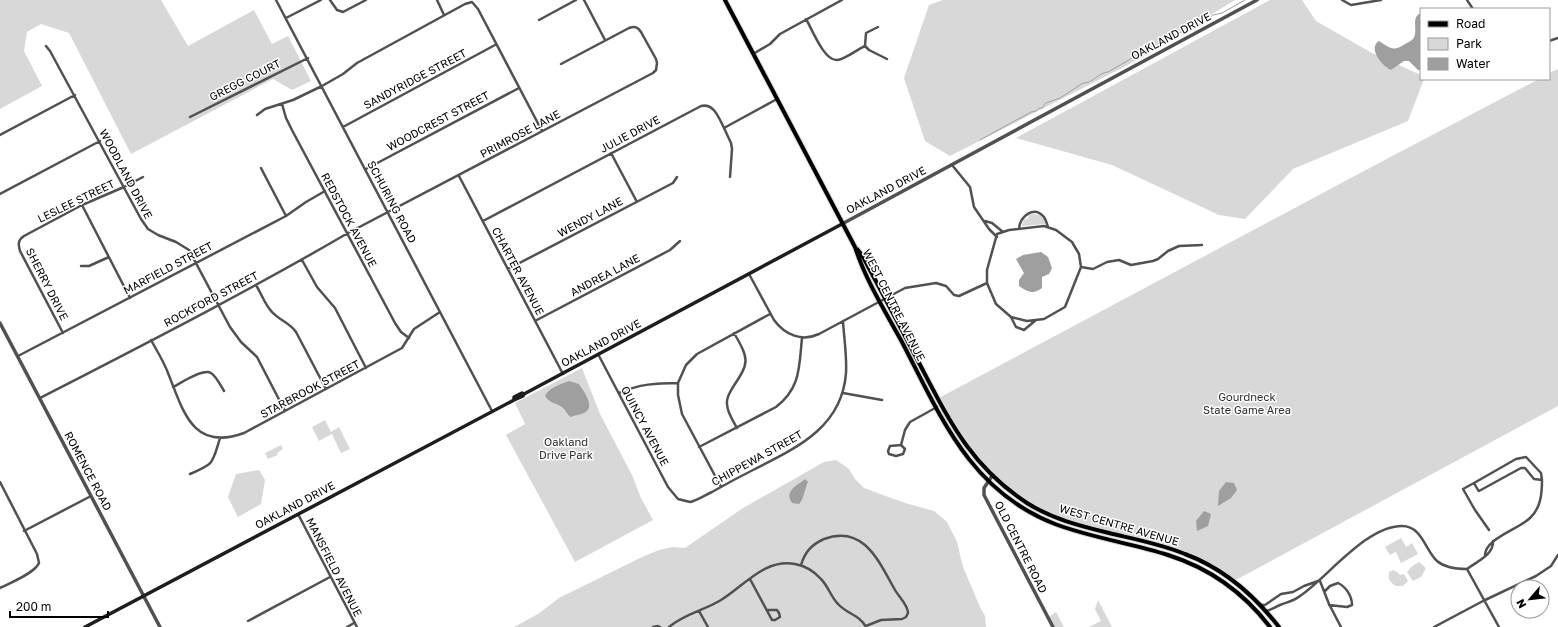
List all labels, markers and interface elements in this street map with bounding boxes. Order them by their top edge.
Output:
legend [1420,8,1550,80]
street label: OAKLAND DRIVE [1129,9,1213,62]
text: Road [1456,16,1485,31]
text: Park [1456,36,1482,51]
street label: SANDYRIDGE STREET [361,46,469,111]
street label: GREGG COURT [207,56,283,103]
text: Water [1456,56,1490,71]
street label: WOODCREST STREET [384,88,491,153]
street label: PRIMROSE LANE [478,107,562,160]
street label: JULIE DRIVE [598,112,662,155]
street label: WOODLAND DRIVE [97,127,156,221]
street label: SCHURING ROAD [365,158,420,245]
street label: OAKLAND DRIVE [844,163,928,216]
street label: REDSTOCK AVENUE [319,170,380,269]
street label: LESLEE STREET [35,176,117,225]
street label: WENDY LANE [555,194,625,239]
street label: CHARTER AVENUE [490,224,547,317]
street label: MARFIELD STREET [121,238,215,297]
street label: SHERRY DRIVE [24,246,71,322]
street label: WEST CENTRE AVENUE [861,247,928,363]
street label: ANDREA LANE [568,251,642,298]
street label: ROCKFORD STREET [161,268,260,329]
street label: OAKLAND DRIVE [559,316,643,369]
street label: STARBROOK STREET [258,357,362,420]
street label: QUINCY AVENUE [619,384,672,468]
park label: Gourdneck State Game Area [1203,390,1291,416]
street label: CHIPPEWA STREET [709,427,805,488]
street label: ROMENCE ROAD [62,429,115,513]
park label: Oakland Drive Park [539,435,593,461]
street label: OAKLAND DRIVE [253,478,337,531]
street label: OLD CENTRE ROAD [993,499,1050,595]
street label: WEST CENTRE AVENUE [1058,501,1181,548]
street label: MANSFIELD AVENUE [304,515,365,619]
north arrow [1510,579,1550,619]
scale bar [10,593,108,619]
text: N [1513,597,1528,611]
text: 200 m [16,599,51,614]

